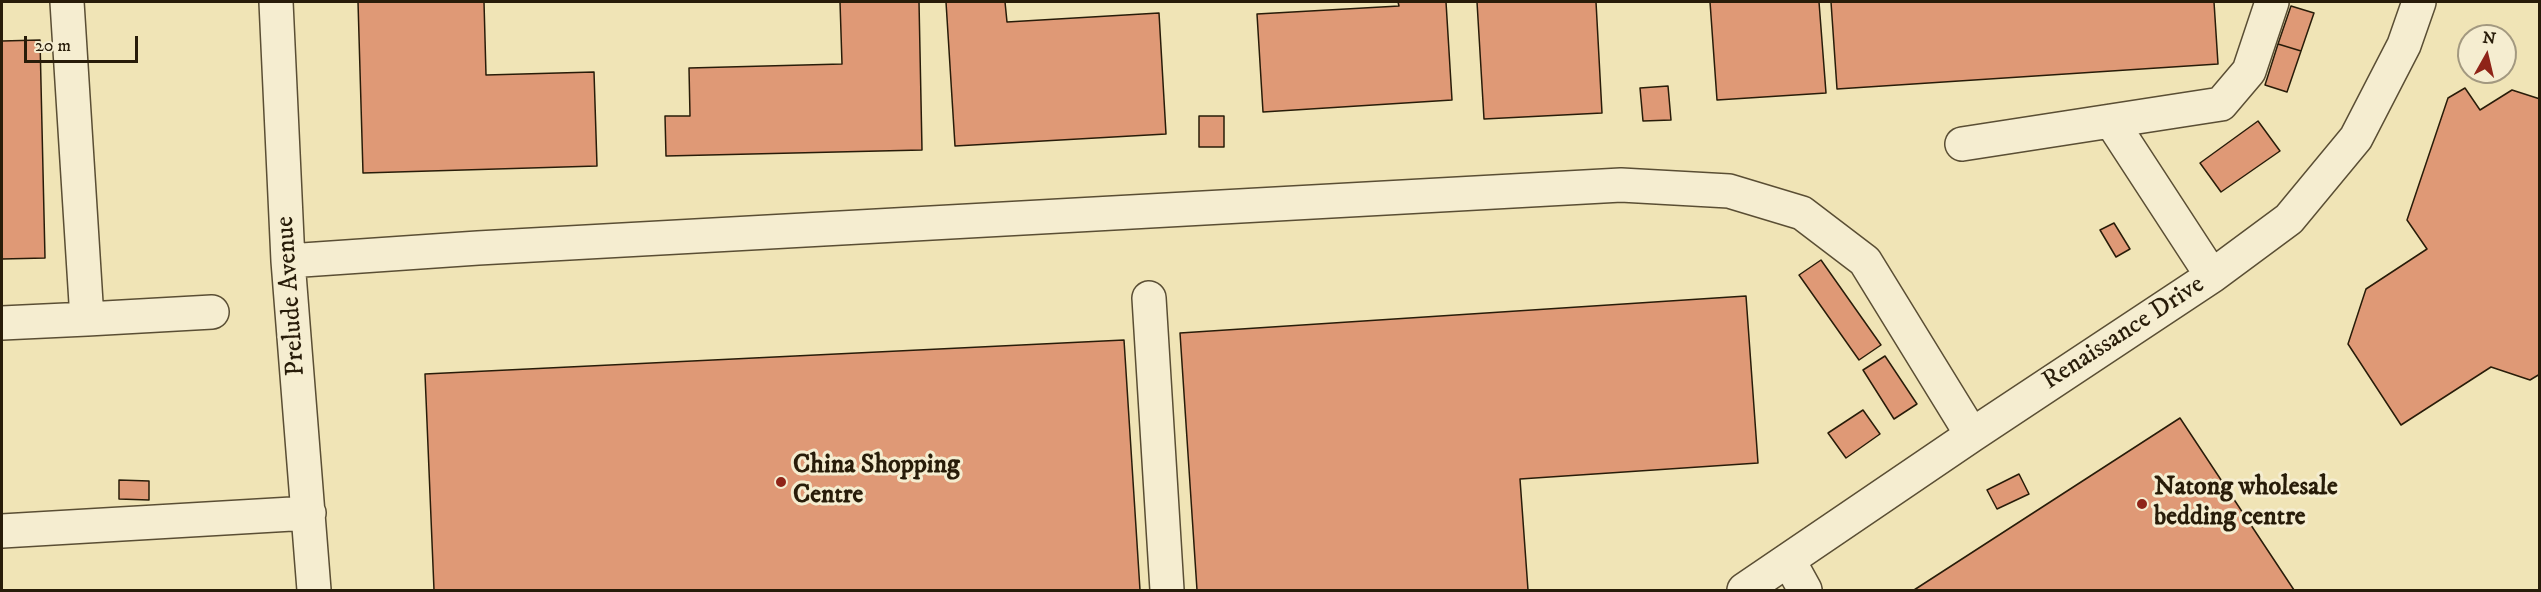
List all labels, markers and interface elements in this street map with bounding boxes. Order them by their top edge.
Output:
scale bar [27,24,141,62]
north arrow [2457,24,2517,84]
text: N [2481,27,2497,49]
text: 20 m [35,35,71,57]
street label: Prelude Avenue [271,215,313,377]
street label: Renaissance Drive [2037,270,2211,398]
place label: China Shopping Centre [793,451,960,512]
place label: Natong wholesale bedding centre [2154,473,2338,534]
marker: China Shopping Centre [774,475,788,489]
marker: Natong wholesale bedding centre [2135,497,2149,511]

